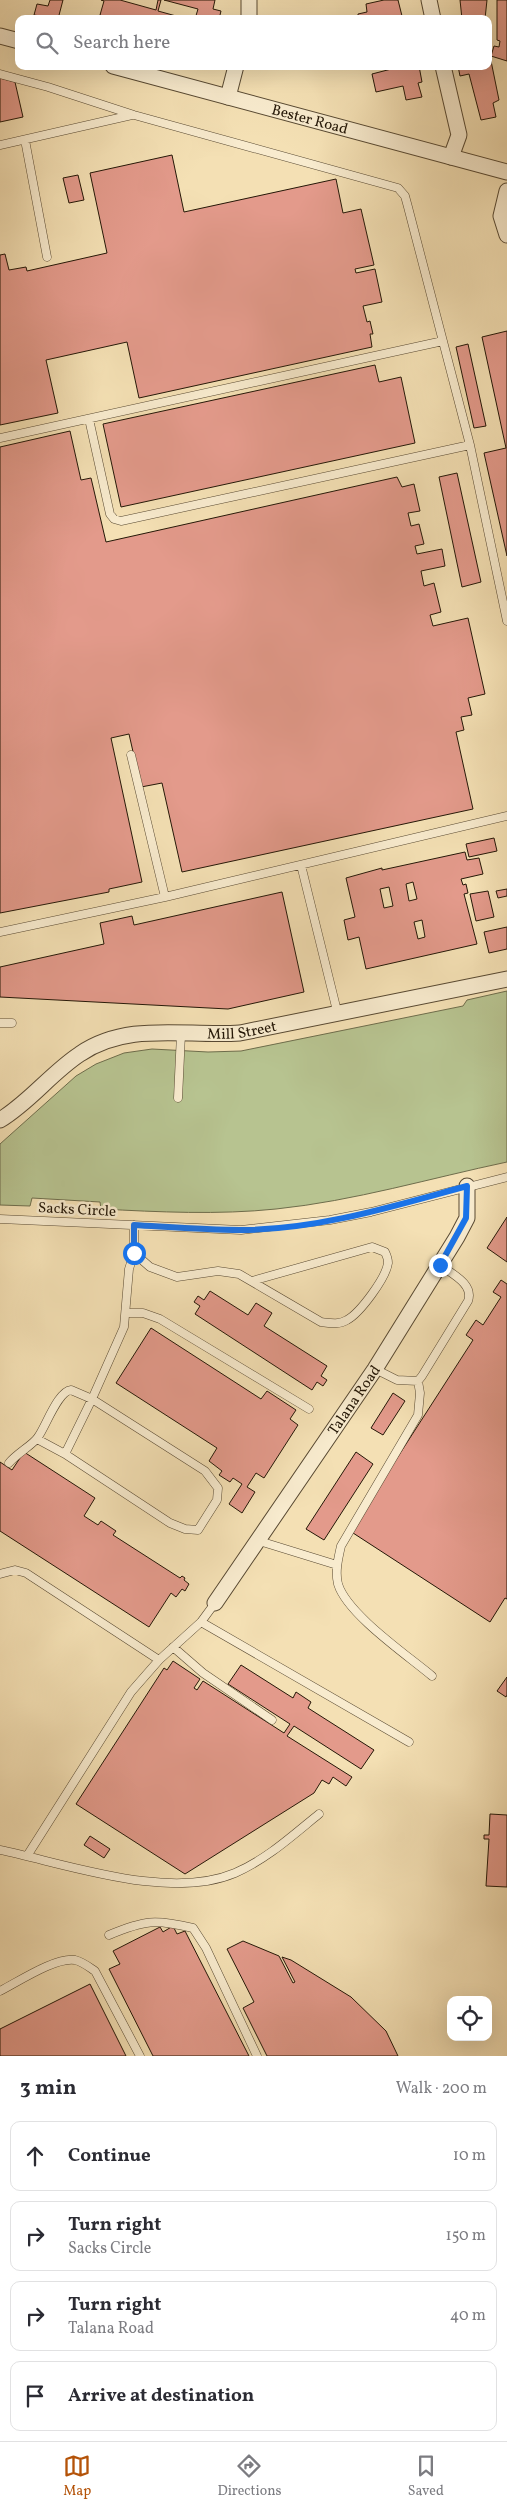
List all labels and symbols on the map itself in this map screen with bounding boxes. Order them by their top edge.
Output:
street label: Bester Road [269,100,350,141]
street label: Mill Street [207,1017,279,1046]
street label: Sacks Circle [37,1198,117,1223]
route start [123,1242,146,1265]
route end [429,1254,452,1277]
street label: Talana Road [324,1362,387,1440]

